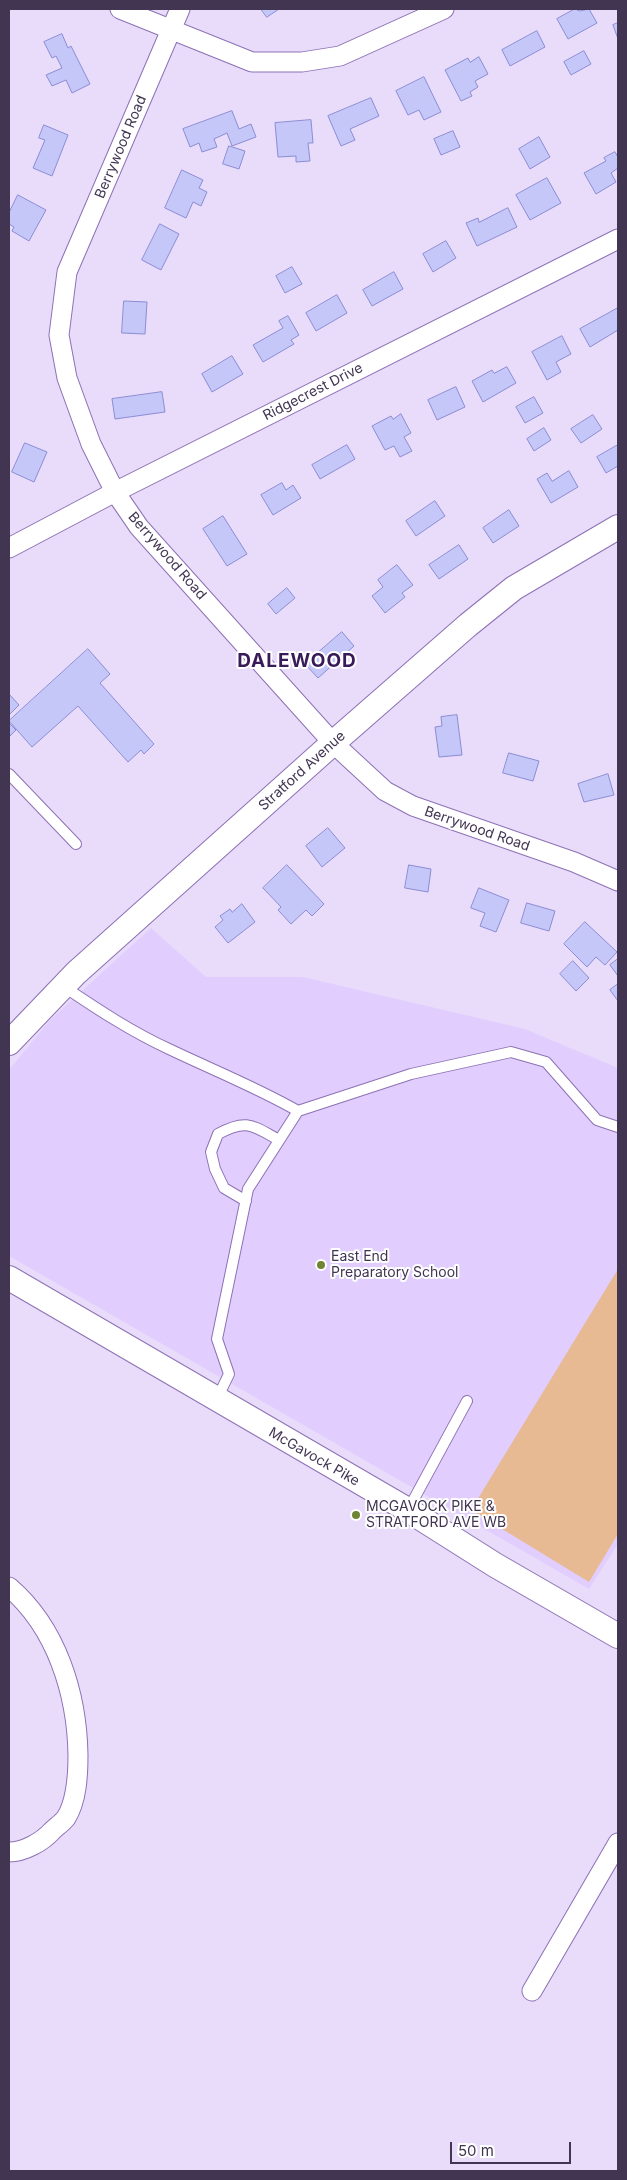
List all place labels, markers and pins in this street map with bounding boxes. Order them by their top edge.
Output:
place label: East End Preparatory School [331,1249,458,1282]
marker: East End Preparatory School [315,1259,327,1271]
place label: MCGAVOCK PIKE & STRATFORD AVE WB [366,1499,506,1531]
marker: MCGAVOCK PIKE & STRATFORD AVE WB [350,1509,362,1521]

